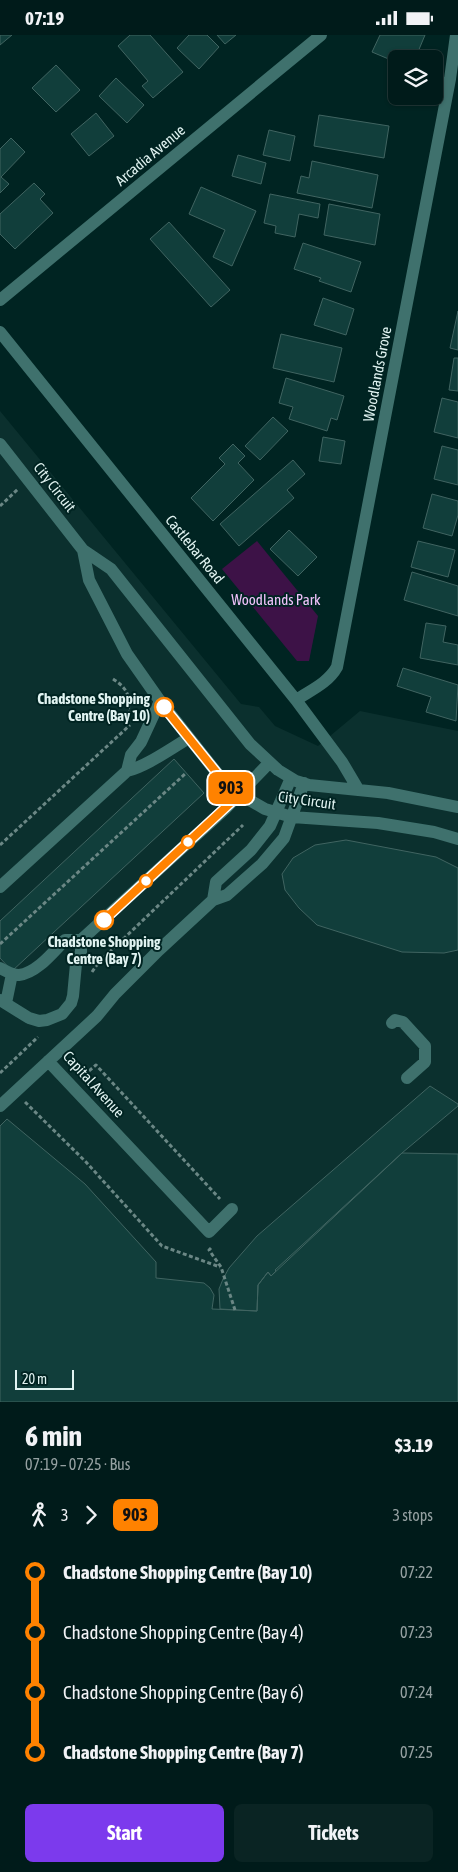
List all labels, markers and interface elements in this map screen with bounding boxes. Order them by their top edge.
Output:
text: 07:19 [25,7,64,29]
map controls [388,50,443,105]
button: layers [388,50,443,105]
street label: Arcadia Avenue [112,121,188,189]
street label: Woodlands Grove [359,325,395,423]
street label: City Circuit [30,459,80,515]
street label: Castlebar Road [162,511,228,587]
park label: Woodlands Park [231,591,321,608]
place label: Chadstone Shopping Centre (Bay 10) [37,690,151,724]
marker: Chadstone Shopping Centre (Bay 10) [154,697,174,717]
line badge: 903 [202,772,260,804]
text: 903 [218,777,244,798]
street label: City Circuit [277,788,337,812]
unlabelled marker [181,835,195,849]
unlabelled marker [139,874,153,888]
marker: Chadstone Shopping Centre (Bay 7) [94,910,114,930]
place label: Chadstone Shopping Centre (Bay 7) [48,933,161,967]
street label: Capital Avenue [60,1047,128,1121]
scale bar [15,1367,74,1390]
text: 20 m [22,1371,47,1387]
text: 6 min [25,1420,82,1452]
text: $3.19 [395,1434,433,1456]
text: 07:19 – 07:25 · Bus [25,1455,130,1473]
icon: walk [25,1501,53,1529]
icon: forward [77,1501,105,1529]
text: 903 [123,1504,148,1525]
text: 3 [61,1506,69,1524]
text: 3 stops [392,1506,433,1524]
text: Chadstone Shopping Centre (Bay 10) [63,1561,312,1583]
text: 07:22 [400,1563,433,1581]
text: Chadstone Shopping Centre (Bay 4) [63,1621,303,1643]
text: 07:23 [400,1623,433,1641]
text: Chadstone Shopping Centre (Bay 6) [63,1681,303,1703]
text: 07:24 [400,1683,433,1701]
text: Chadstone Shopping Centre (Bay 7) [63,1741,303,1763]
text: 07:25 [400,1743,433,1761]
button: Start [25,1804,224,1862]
button: Tickets [234,1804,433,1862]

